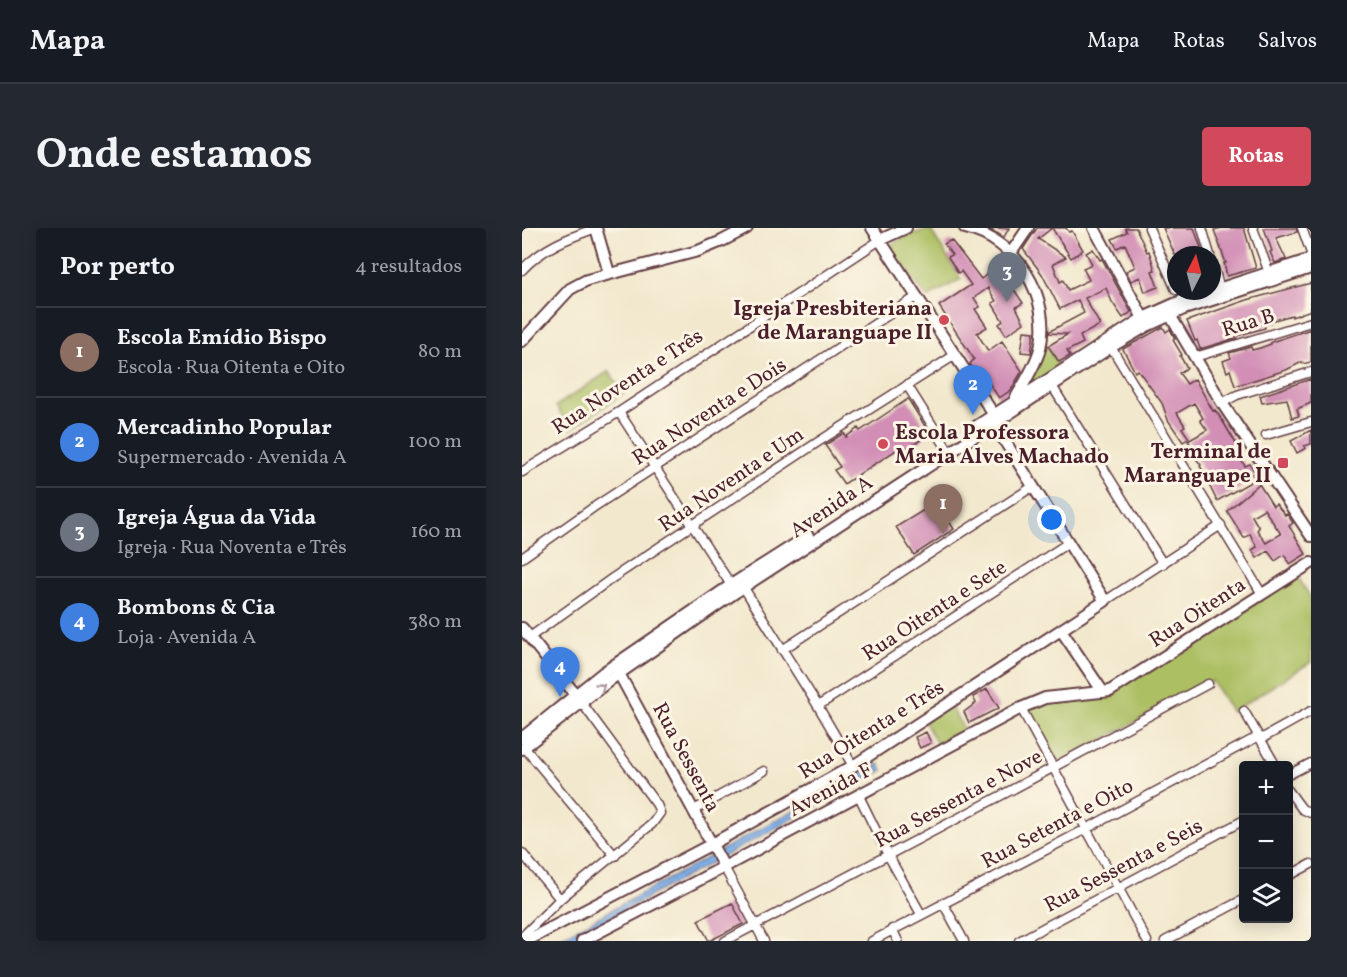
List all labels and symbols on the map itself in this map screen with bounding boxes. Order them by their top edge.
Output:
north arrow [1167,246,1221,300]
pin: 3 [988,253,1026,302]
place label: Igreja Presbiteriana de Maranguape II [733,295,932,348]
street label: Rua B [1218,302,1278,345]
marker: Igreja Presbiteriana de Maranguape II [937,313,951,327]
street label: Rua Noventa e Três [546,322,709,442]
street label: Rua Noventa e Dois [627,351,793,473]
pin: 2 [954,366,992,415]
place label: Escola Professora Maria Alves Machado [895,419,1109,472]
street label: Rua Noventa e Um [653,421,810,540]
marker: Escola Professora Maria Alves Machado [876,437,890,451]
place label: Terminal de Maranguape II [1124,438,1271,491]
marker: Terminal de Maranguape II [1276,456,1290,470]
street label: Avenida A [785,469,879,546]
pin: 1 [924,484,962,534]
your location [1037,505,1066,534]
street label: Rua Oitenta e Sete [857,554,1013,669]
street label: Rua Oitenta [1144,571,1252,655]
pin: 4 [540,648,579,697]
street label: Rua Oitenta e Três [793,674,950,787]
one-way arrow [595,683,606,694]
street label: Rua Sessenta [645,698,727,818]
street label: Rua Sessenta e Nove [870,743,1048,856]
street label: Avenida F [784,756,878,825]
street label: Rua Setenta e Oito [977,772,1139,877]
street label: Rua Sessenta e Seis [1039,812,1208,920]

